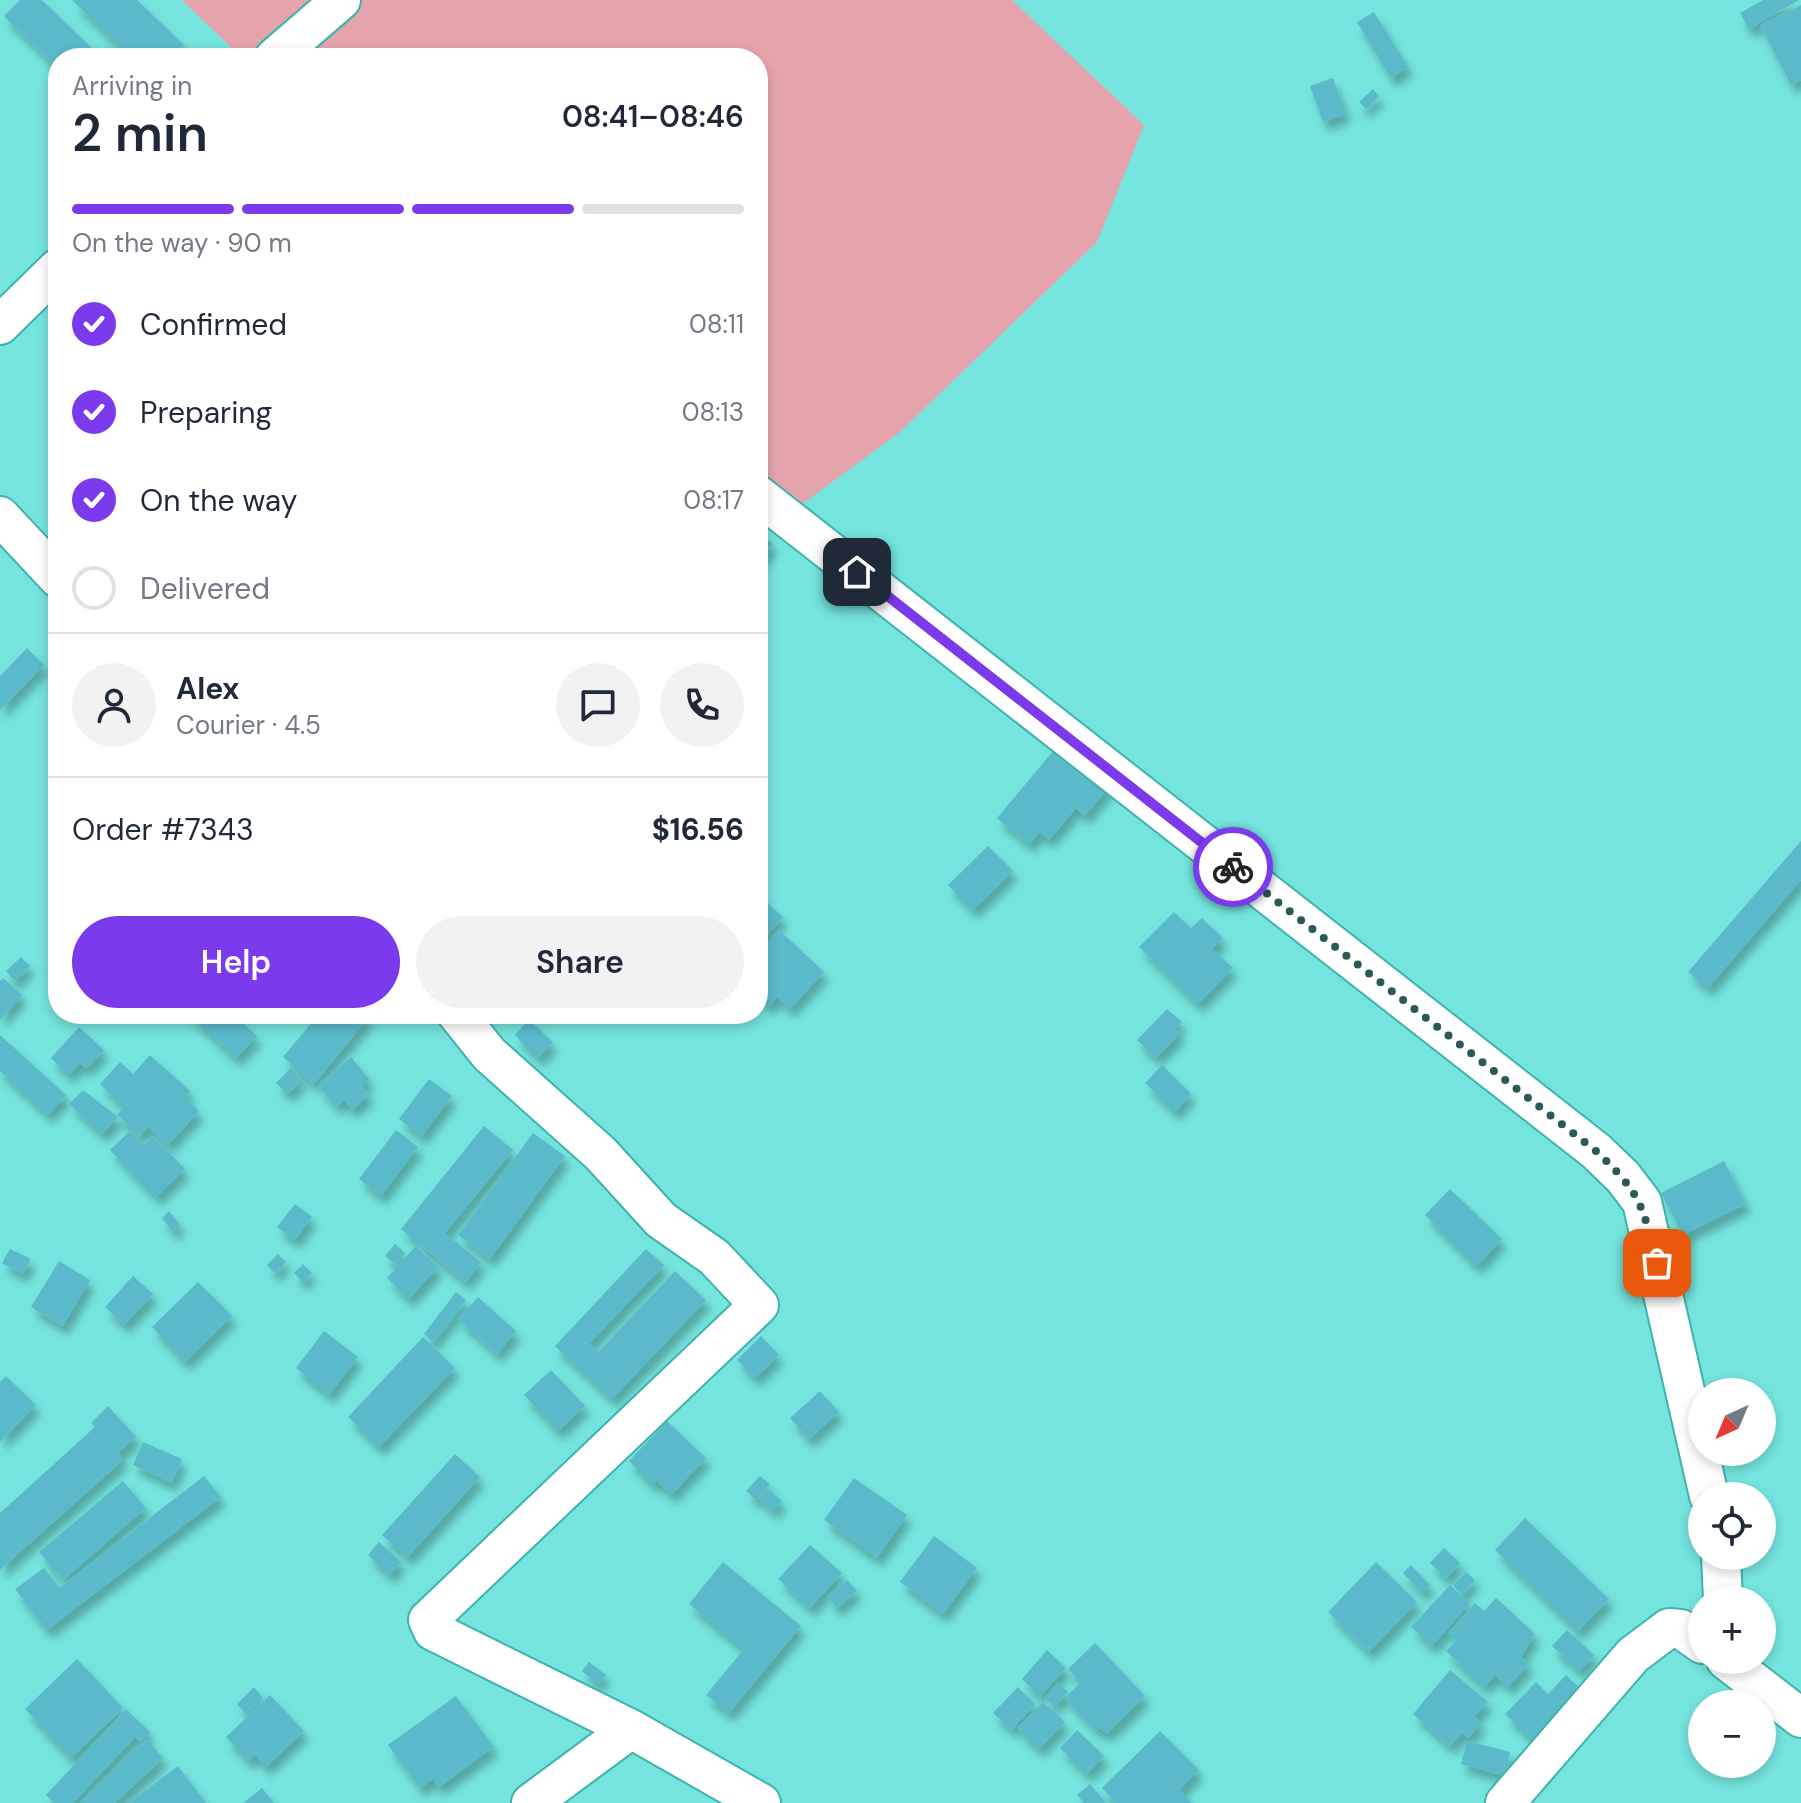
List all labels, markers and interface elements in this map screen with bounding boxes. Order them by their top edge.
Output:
text: Arriving in [72,69,192,103]
text: 08:41–08:46 [562,97,744,136]
text: 2 min [72,99,208,167]
text: On the way · 90 m [72,226,292,260]
icon: check [72,302,116,346]
text: Confirmed [140,305,287,344]
text: 08:11 [689,307,744,341]
icon: check [72,390,116,434]
text: Preparing [140,393,272,432]
text: 08:13 [682,395,744,429]
icon: check [72,478,116,522]
text: On the way [140,481,297,520]
text: 08:17 [683,483,744,517]
pin [823,538,891,606]
icon: home [835,550,879,594]
text: Delivered [140,569,270,608]
button: person [72,663,156,747]
button: chat [556,663,640,747]
button: phone [660,663,744,747]
text: Alex [176,669,239,708]
text: Courier · 4.5 [176,708,321,742]
text: Order #7343 [72,810,254,849]
text: $16.56 [652,810,744,849]
courier [1193,827,1273,907]
icon: bike [1211,845,1255,889]
button: Help [72,916,400,1008]
button: Share [416,916,744,1008]
pin [1623,1229,1691,1297]
icon: bag [1635,1241,1679,1285]
north arrow [1688,1378,1776,1466]
map controls [1688,1378,1776,1778]
button: locate [1688,1482,1776,1570]
button: + [1688,1586,1776,1674]
button: − [1688,1690,1776,1778]

